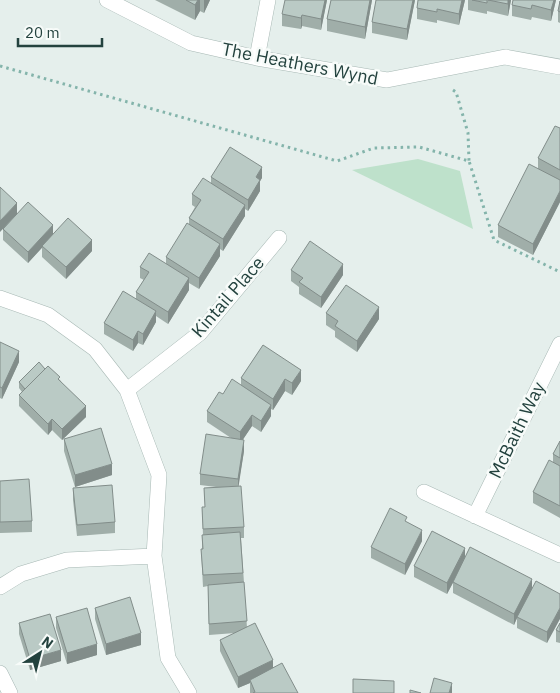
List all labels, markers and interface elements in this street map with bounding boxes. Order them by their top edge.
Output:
scale bar [18,15,101,47]
text: 20 m [25,23,60,42]
street label: The Heathers Wynd [220,37,380,90]
street label: Kintail Place [186,251,269,342]
street label: McBaith Way [483,378,550,482]
north arrow [15,628,65,678]
text: N [38,632,57,653]

